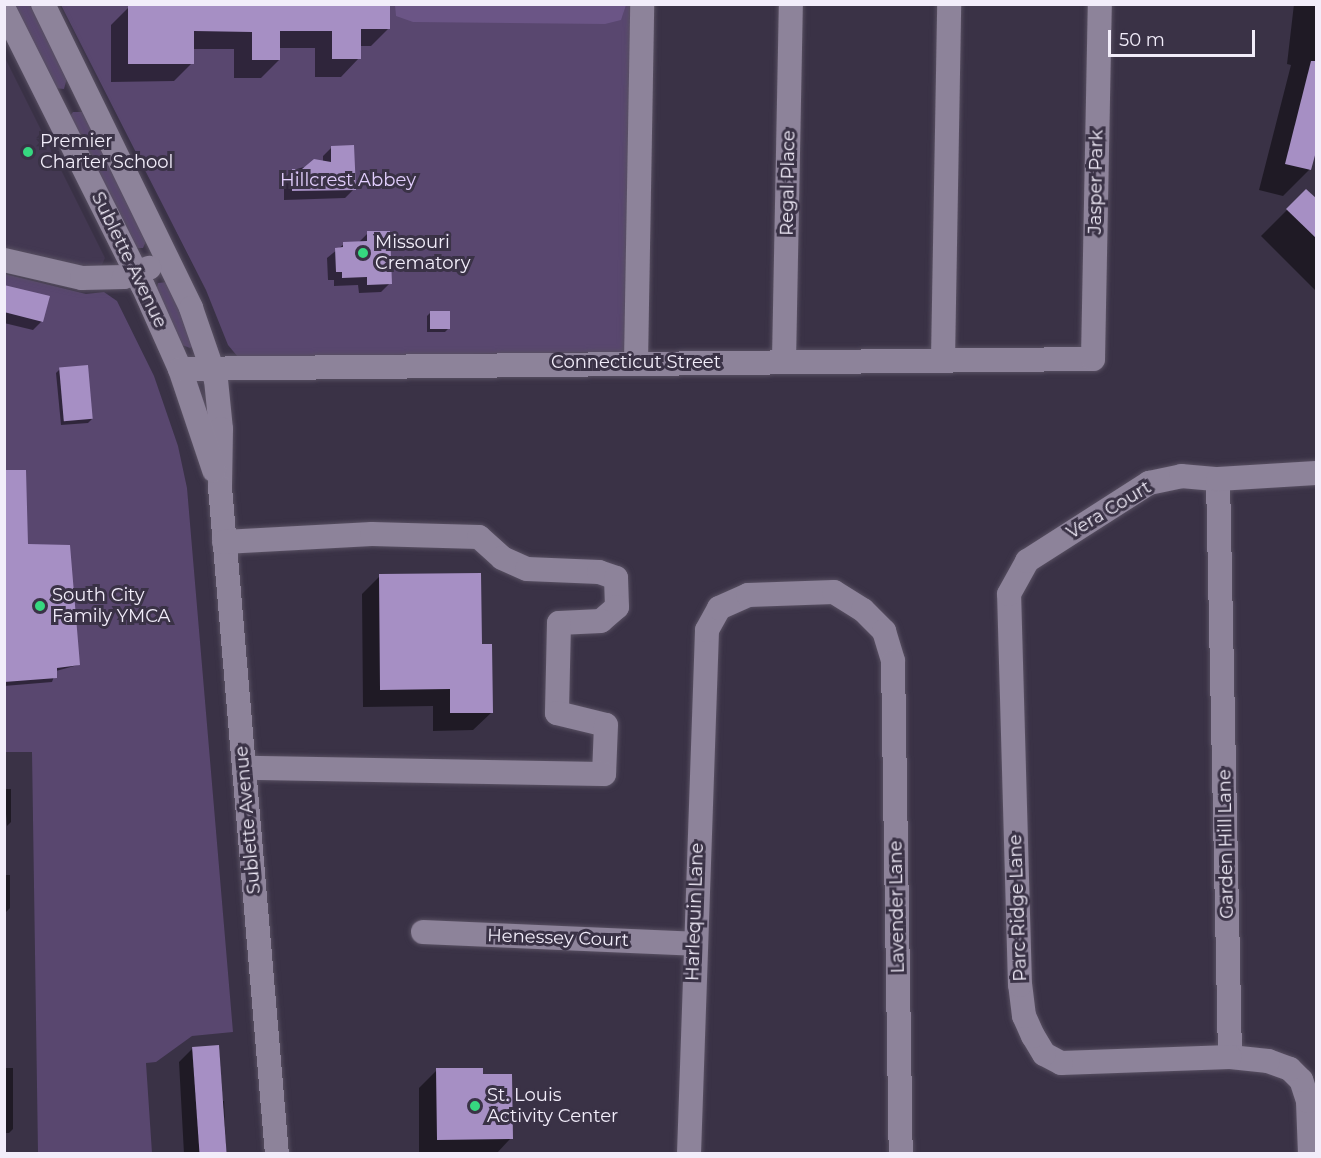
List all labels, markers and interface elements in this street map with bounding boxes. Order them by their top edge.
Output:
scale bar [1111,18,1258,56]
text: 50 m [1119,29,1165,51]
street label: Regal Place [776,130,800,236]
street label: Jasper Park [1084,130,1108,234]
place label: Premier Charter School [40,131,173,174]
marker: Premier Charter School [21,145,35,159]
park label: Hillcrest Abbey [280,169,416,191]
street label: Sublette Avenue [87,188,171,332]
place label: Missouri Crematory [375,232,470,274]
marker: Missouri Crematory [356,246,370,260]
street label: Connecticut Street [551,351,721,373]
street label: Vera Court [1063,476,1155,544]
place label: South City Family YMCA [52,585,171,628]
marker: South City Family YMCA [33,599,47,613]
street label: Sublette Avenue [231,745,265,895]
street label: Garden Hill Lane [1214,769,1238,919]
street label: Parc Ridge Lane [1005,834,1031,982]
street label: Lavender Lane [885,840,909,974]
street label: Harlequin Lane [682,842,708,982]
street label: Henessey Court [487,925,629,951]
place label: St. Louis Activity Center [487,1085,618,1128]
marker: St. Louis Activity Center [468,1099,482,1113]

